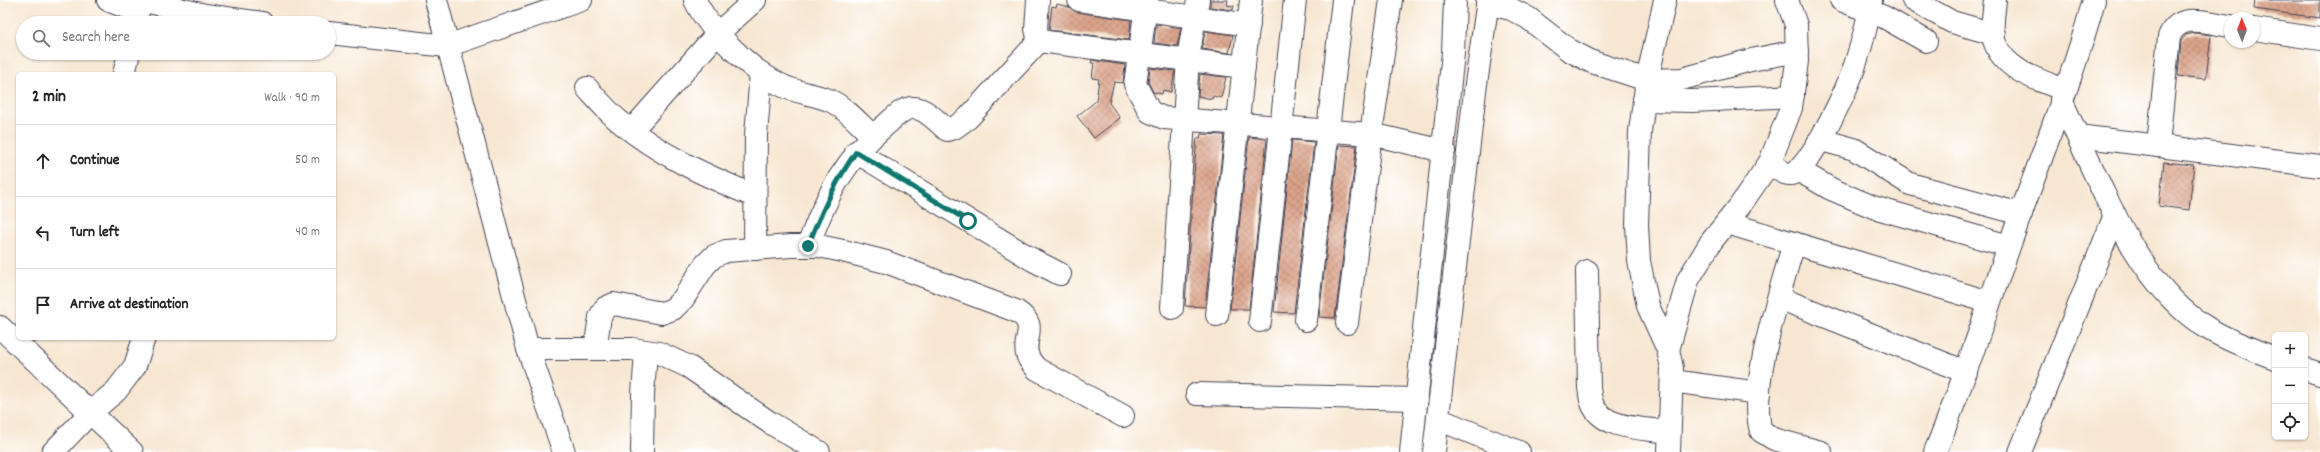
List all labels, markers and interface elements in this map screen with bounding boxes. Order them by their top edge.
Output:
north arrow [2224,12,2260,48]
search box [16,16,336,60]
icon: search [30,27,52,49]
text: Search here [62,27,130,49]
text: 2 min [32,86,66,110]
text: Walk · 90 m [264,89,320,108]
icon: ahead [32,150,54,172]
text: Continue [70,150,119,172]
text: 50 m [295,151,320,170]
route start [959,212,977,230]
icon: left [32,222,54,244]
text: Turn left [70,222,119,244]
text: 40 m [296,223,320,242]
route end [799,237,817,255]
icon: arrive [32,294,54,316]
text: Arrive at destination [70,294,188,316]
map controls [2272,332,2308,440]
button: + [2272,332,2308,368]
button: − [2272,368,2308,404]
button: locate [2272,404,2308,440]

